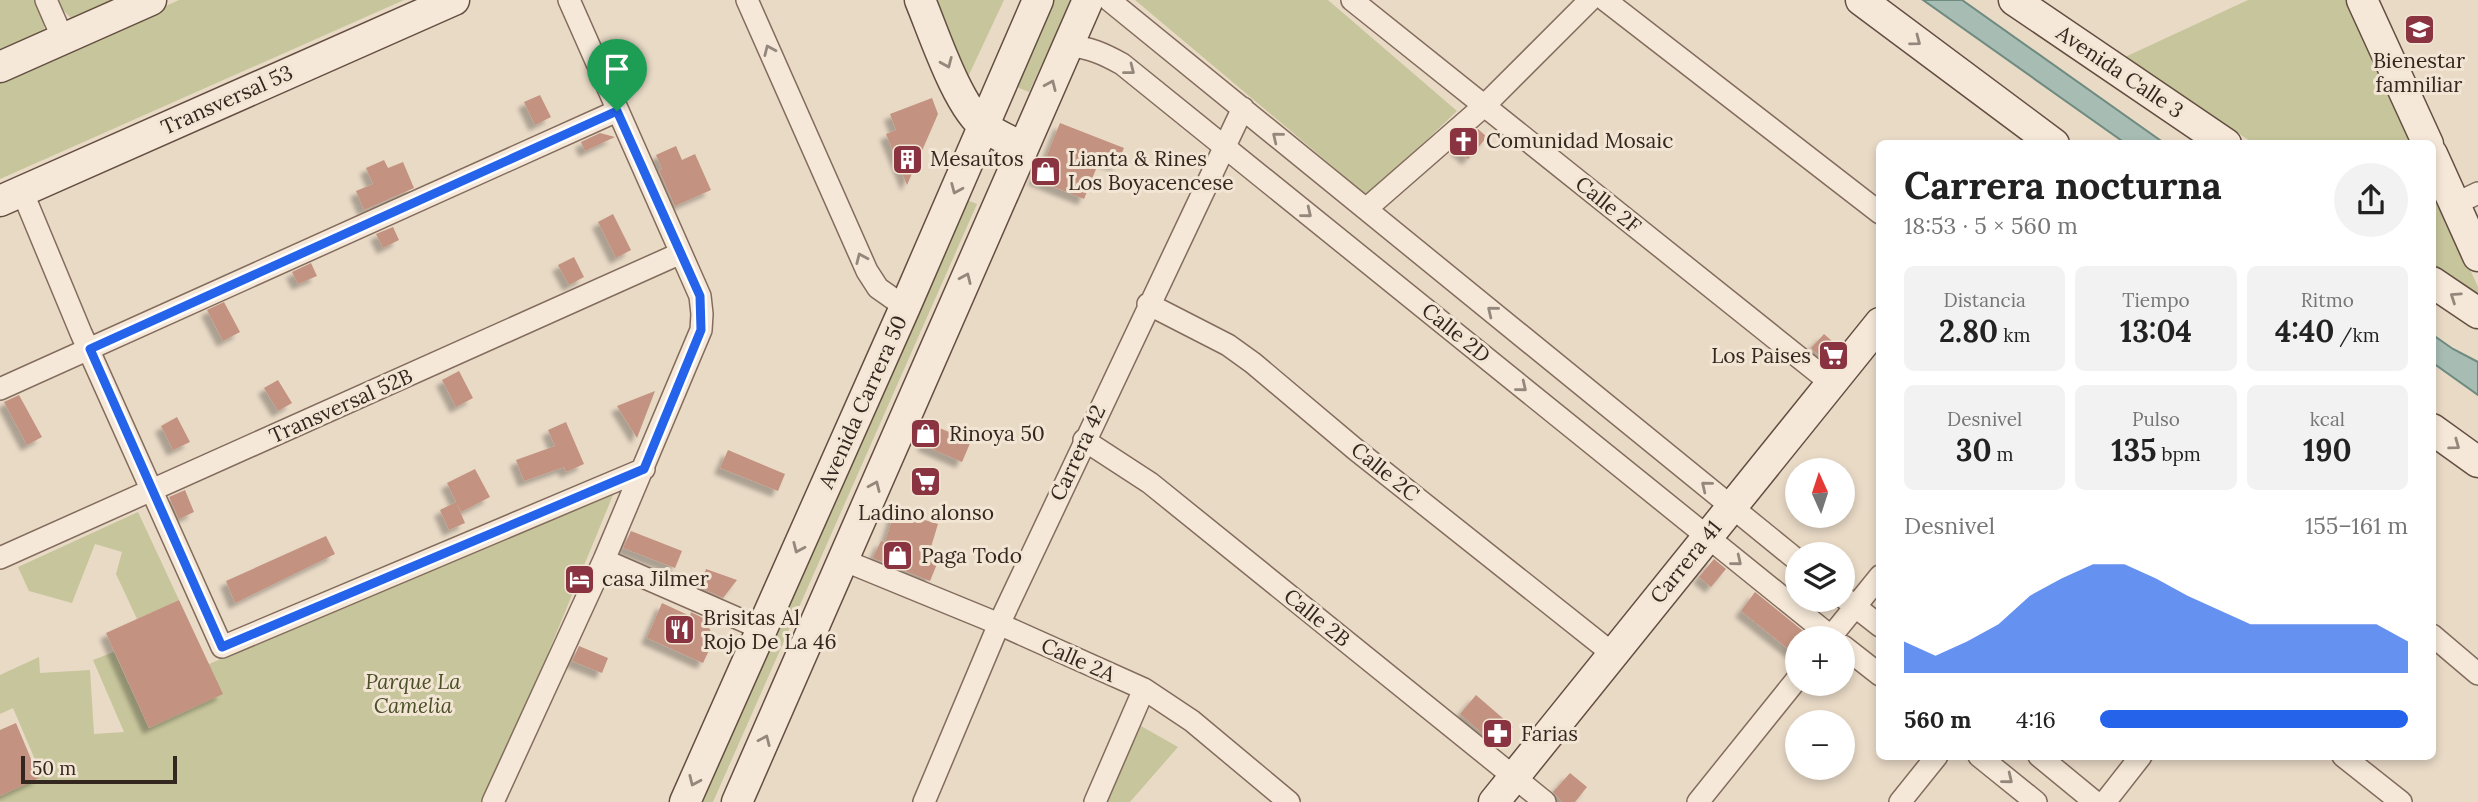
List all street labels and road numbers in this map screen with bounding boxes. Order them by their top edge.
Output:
street label: Avenida Calle 3 [2051,19,2189,124]
street label: Transversal 53 [157,58,297,141]
street label: Calle 2F [1570,170,1647,239]
street label: Calle 2D [1416,297,1496,369]
street label: Avenida Carrera 50 [812,311,913,494]
street label: Transversal 52B [265,362,417,449]
street label: Carrera 42 [1044,400,1112,505]
street label: Calle 2C [1346,436,1425,507]
street label: Carrera 41 [1644,515,1727,609]
street label: Calle 2B [1278,583,1356,653]
street label: Calle 2A [1037,631,1120,688]

